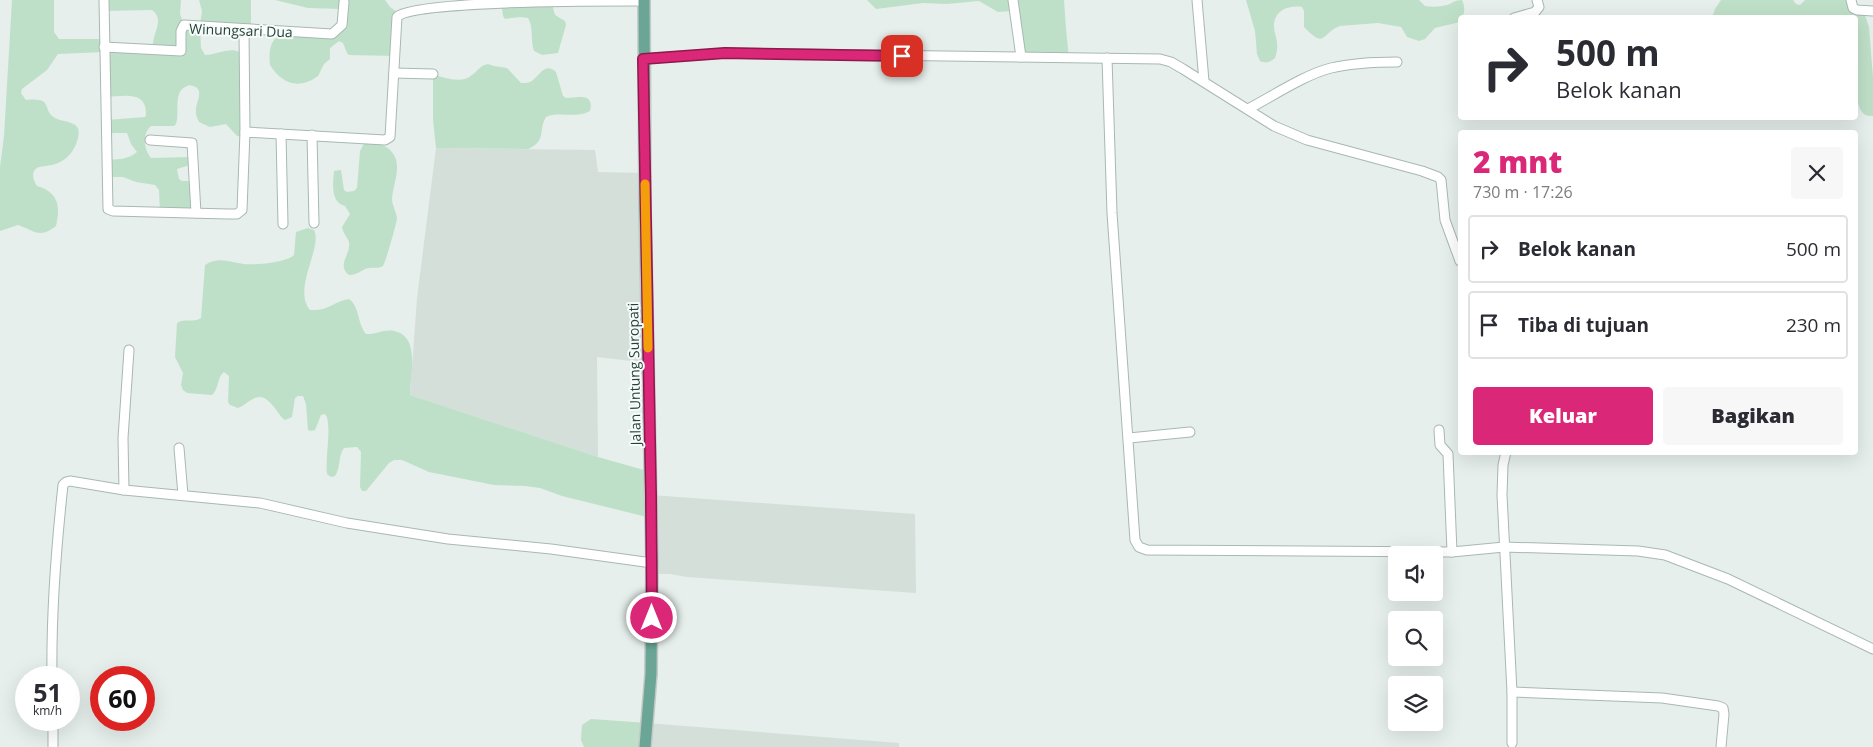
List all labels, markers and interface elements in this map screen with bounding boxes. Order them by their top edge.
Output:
street label: Winungsari Dua [189,19,293,41]
text: 500 m [1556,29,1660,76]
pin [881,35,923,77]
icon: right [1473,35,1538,100]
icon: arrive [888,42,916,70]
text: Belok kanan [1556,74,1682,104]
text: 2 mnt [1473,141,1562,182]
button: close [1791,147,1843,199]
text: 730 m · 17:26 [1473,181,1573,203]
icon: right [1475,235,1503,263]
text: Belok kanan [1518,236,1636,262]
text: 500 m [1786,236,1841,262]
street label: Jalan Untung Suropati [623,303,645,447]
icon: arrive [1475,311,1503,339]
text: Tiba di tujuan [1518,312,1649,338]
text: 230 m [1786,312,1841,338]
button: Keluar [1473,387,1653,445]
button: Bagikan [1663,387,1843,445]
map controls [1388,546,1443,731]
button: sound [1388,546,1443,601]
position arrow [625,591,677,643]
button: search [1388,611,1443,666]
speed limit sign: 60 [90,666,155,731]
text: 51 [33,675,62,709]
button: layers [1388,676,1443,731]
text: km/h [33,702,62,719]

